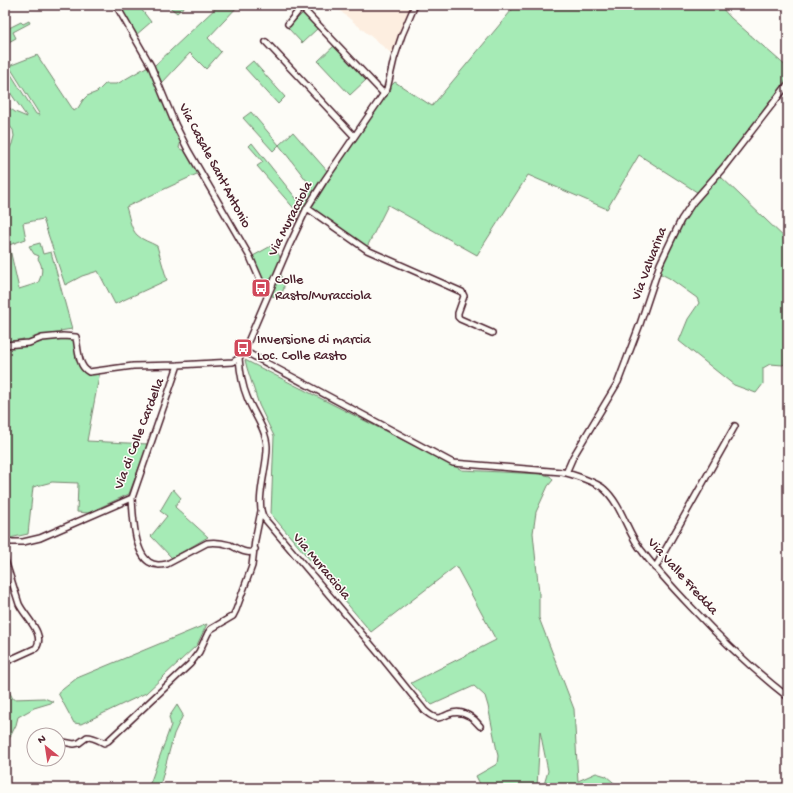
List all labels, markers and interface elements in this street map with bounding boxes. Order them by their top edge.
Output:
street label: Via Casale Sant'Antonio [173,100,254,231]
street label: Via Muracciola [264,178,318,260]
street label: Via Valvarina [628,224,672,304]
place label: Colle Rasto/Muracciola [275,272,373,305]
bus stop icon: Colle Rasto/Muracciola [250,277,272,299]
place label: Inversione di marcia Loc. Colle Rasto [257,332,372,365]
bus stop icon: Inversione di marcia Loc. Colle Rasto [232,337,254,359]
street label: Via di Colle Cardella [111,375,169,493]
street label: Via Muracciola [288,530,355,605]
street label: Via Valle Fredda [642,534,722,620]
north arrow [26,727,66,767]
text: N [36,733,48,747]

